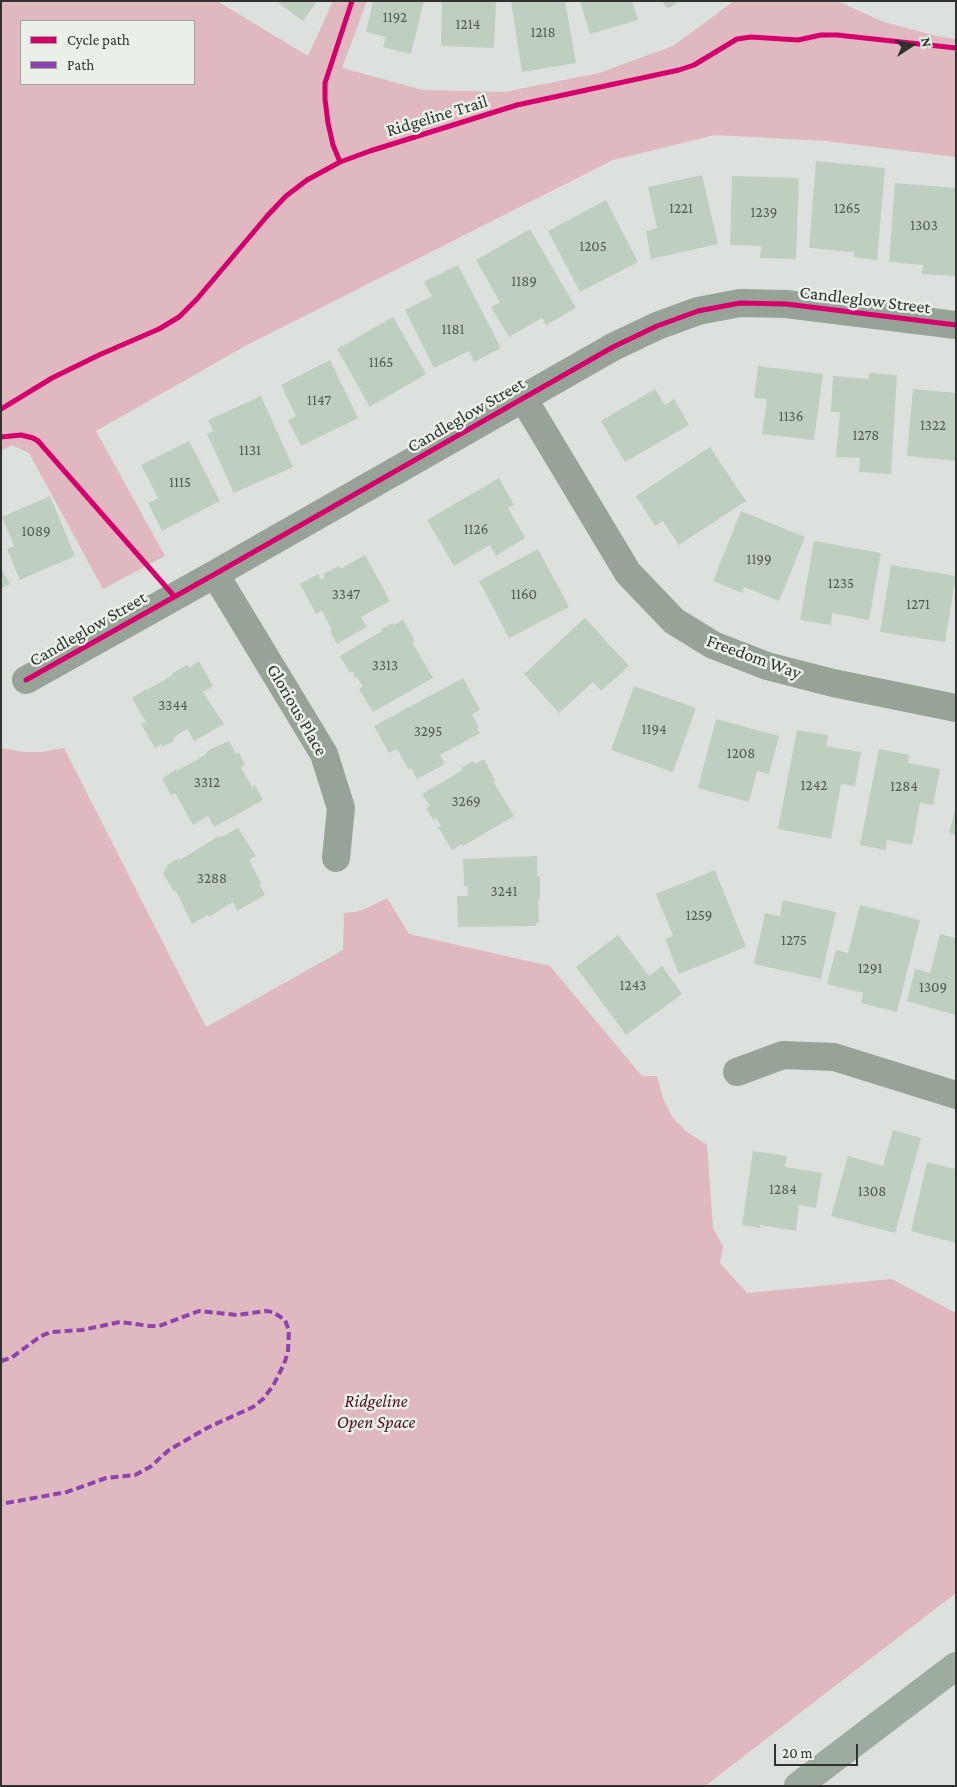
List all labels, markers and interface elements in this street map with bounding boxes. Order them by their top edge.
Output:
house number: 1192 [383,8,407,26]
house number: 1214 [456,15,480,33]
legend [20,20,195,85]
north arrow [887,20,937,70]
house number: 1218 [530,23,556,41]
text: Cycle path [67,32,130,48]
text: N [918,36,935,48]
text: Path [67,57,94,73]
street label: Ridgeline Trail [384,90,490,142]
house number: 1221 [669,199,693,217]
house number: 1265 [834,199,860,217]
house number: 1239 [751,203,777,221]
house number: 1303 [910,216,938,234]
house number: 1205 [579,237,607,255]
house number: 1189 [511,272,537,290]
street label: Candleglow Street [798,281,932,319]
house number: 1181 [441,320,465,338]
house number: 1165 [369,353,393,371]
street label: Candleglow Street [404,373,528,457]
house number: 1147 [307,391,331,409]
house number: 1136 [779,407,803,425]
house number: 1322 [920,416,946,434]
house number: 1278 [853,426,879,444]
house number: 1131 [239,441,261,459]
house number: 1115 [169,473,191,491]
house number: 1126 [464,520,488,538]
house number: 1089 [21,522,51,540]
house number: 1199 [746,550,772,568]
house number: 1235 [828,574,854,592]
house number: 3347 [332,585,360,603]
house number: 1160 [511,585,537,603]
street label: Candleglow Street [26,587,150,671]
house number: 1271 [906,595,930,613]
street label: Freedom Way [704,630,804,684]
house number: 3313 [372,656,398,674]
street label: Glorious Place [262,660,332,760]
house number: 3344 [158,696,188,714]
house number: 1194 [641,720,667,738]
house number: 3295 [414,722,442,740]
house number: 1208 [727,744,755,762]
house number: 3312 [194,773,220,791]
house number: 1242 [801,776,827,794]
house number: 1284 [890,777,918,795]
house number: 3269 [451,792,481,810]
house number: 3288 [197,869,227,887]
house number: 3241 [491,882,517,900]
house number: 1259 [686,906,712,924]
house number: 1275 [781,931,807,949]
house number: 1291 [858,959,882,977]
house number: 1243 [620,976,646,994]
house number: 1309 [919,978,947,996]
house number: 1284 [769,1180,797,1198]
house number: 1308 [858,1182,886,1200]
park label: Ridgeline Open Space [337,1390,415,1432]
scale bar [777,1734,861,1766]
text: 20 m [782,1745,813,1761]

